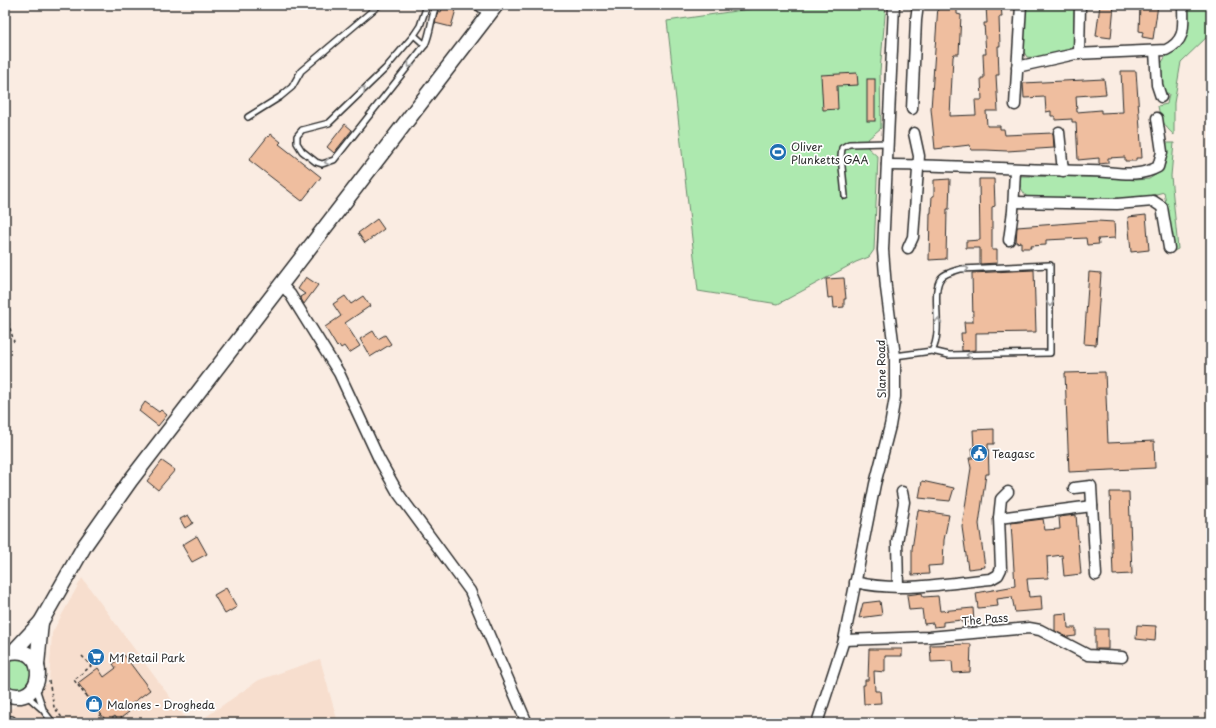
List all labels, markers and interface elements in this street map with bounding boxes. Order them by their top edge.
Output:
one-way arrow [407,60,414,67]
one-way arrow [358,86,366,94]
place label: Oliver Plunketts GAA [791,138,868,168]
sports icon: Oliver Plunketts GAA [768,142,788,162]
one-way arrow [323,158,330,166]
one-way arrow [963,264,969,273]
one-way arrow [1046,301,1054,307]
one-way arrow [934,318,942,324]
street label: Slane Road [872,339,890,399]
one-way arrow [966,351,972,359]
public building icon: Teagasc [969,443,989,463]
place label: Teagasc [992,445,1035,462]
street label: The Pass [961,609,1009,629]
supermarket icon: M1 Retail Park [86,647,106,667]
place label: M1 Retail Park [109,649,185,666]
shop icon: Malones - Drogheda [84,694,104,714]
place label: Malones - Drogheda [107,696,215,713]

